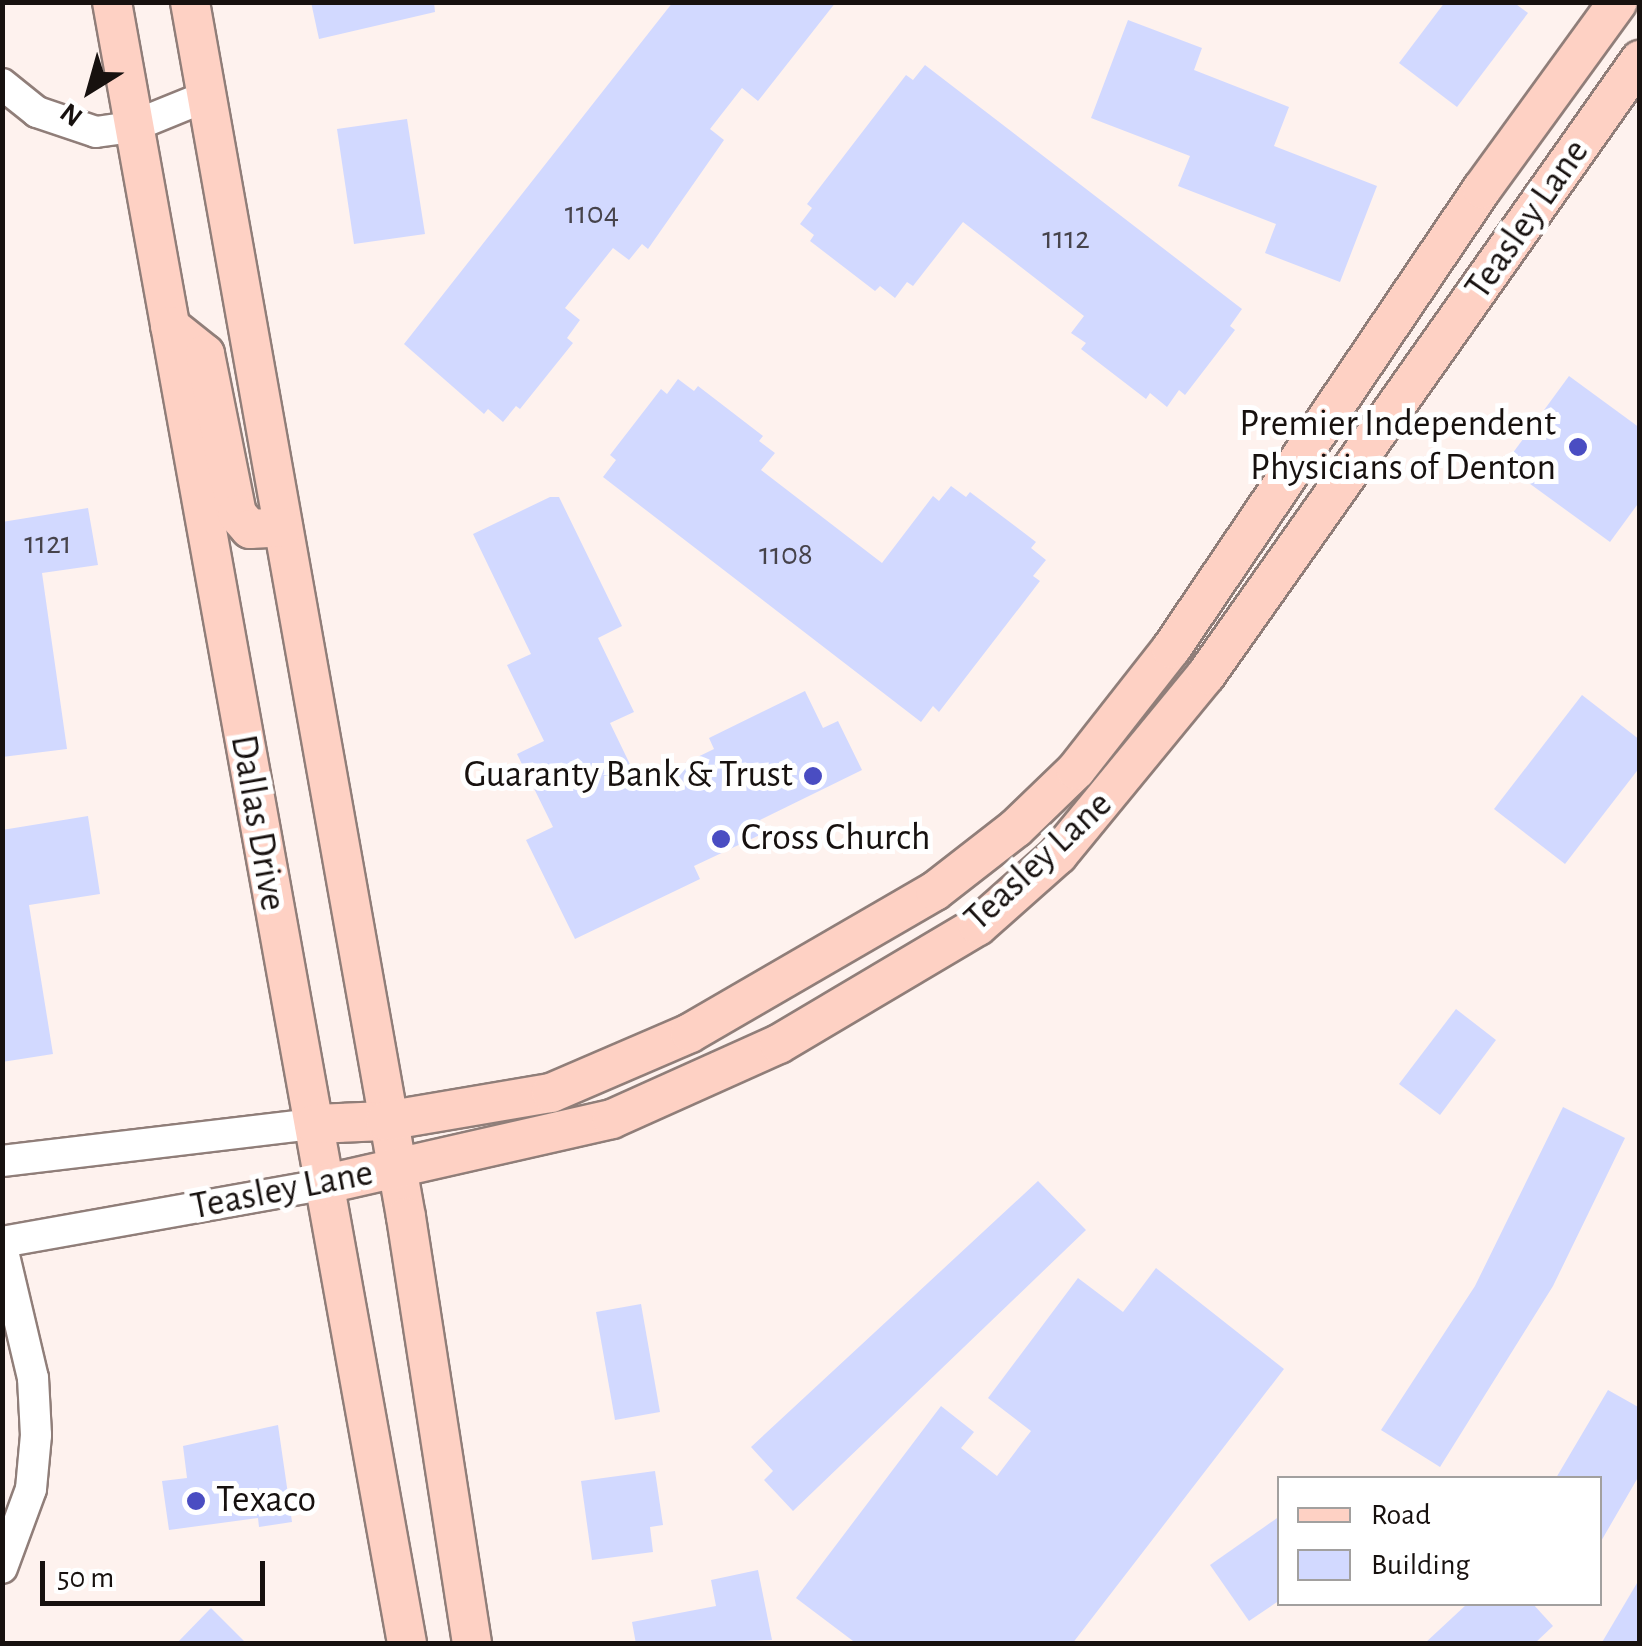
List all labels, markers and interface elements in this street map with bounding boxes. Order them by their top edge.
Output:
north arrow [40,40,140,140]
text: N [56,97,88,131]
street label: Teasley Lane [1456,131,1600,309]
house number: 1104 [565,194,619,232]
house number: 1112 [1042,219,1090,257]
place label: Premier Independent Physicians of Denton [1239,402,1556,492]
marker: Premier Independent Physicians of Denton [1565,434,1591,460]
house number: 1121 [24,524,72,562]
house number: 1108 [759,535,813,573]
street label: Dallas Drive [219,731,295,915]
place label: Guaranty Bank & Trust [464,753,793,799]
marker: Guaranty Bank & Trust [802,765,824,787]
street label: Teasley Lane [956,782,1122,942]
place label: Cross Church [741,816,930,862]
marker: Cross Church [710,828,732,850]
street label: Teasley Lane [187,1151,377,1231]
legend [1277,1476,1602,1606]
place label: Texaco [216,1478,316,1524]
marker: Texaco [185,1490,207,1512]
text: Road [1371,1500,1431,1530]
scale bar [45,1541,270,1603]
text: Building [1371,1550,1470,1580]
text: 50 m [57,1563,114,1593]

